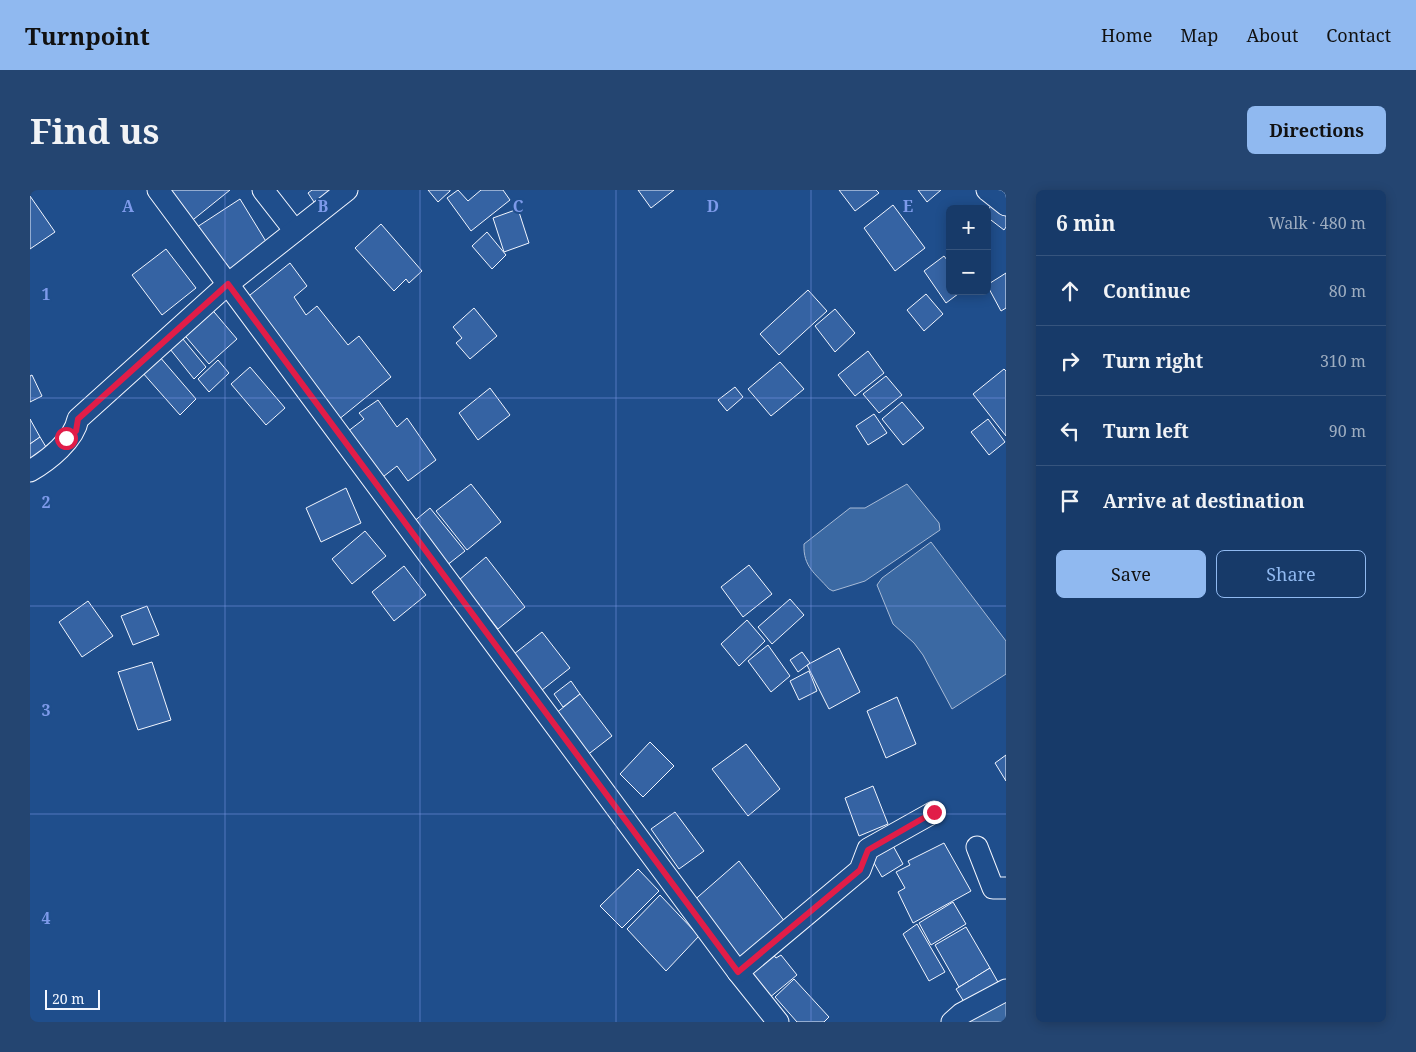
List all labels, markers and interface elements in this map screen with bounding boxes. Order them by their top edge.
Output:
text: Turnpoint [25,19,150,52]
text: Home [1101,23,1152,47]
text: Map [1180,23,1218,47]
text: About [1246,23,1298,47]
text: Contact [1326,23,1391,47]
button: Directions [1247,106,1386,154]
text: Find us [30,107,159,154]
text: A [122,195,135,217]
text: B [318,195,329,217]
text: C [513,195,524,217]
text: D [707,195,719,217]
text: E [903,195,913,217]
map controls [946,205,991,295]
button: + [946,205,991,250]
text: 6 min [1056,209,1115,237]
text: Walk · 480 m [1269,212,1366,234]
button: − [946,250,991,295]
icon: ahead [1056,277,1084,305]
text: Continue [1103,278,1191,304]
text: 80 m [1329,280,1366,302]
text: 1 [41,283,51,305]
icon: right [1056,347,1084,375]
text: Turn right [1103,348,1203,374]
text: 310 m [1320,350,1366,372]
icon: left [1056,417,1084,445]
text: Turn left [1103,418,1189,444]
text: 90 m [1329,420,1366,442]
route start [55,427,78,450]
icon: arrive [1056,487,1084,515]
text: Arrive at destination [1103,488,1305,514]
text: 2 [41,491,51,513]
button: Save [1056,550,1206,598]
button: Share [1216,550,1366,598]
text: 3 [41,699,51,721]
route end [923,801,946,824]
text: 4 [41,907,51,929]
scale bar [45,987,100,1010]
text: 20 m [52,989,85,1008]

